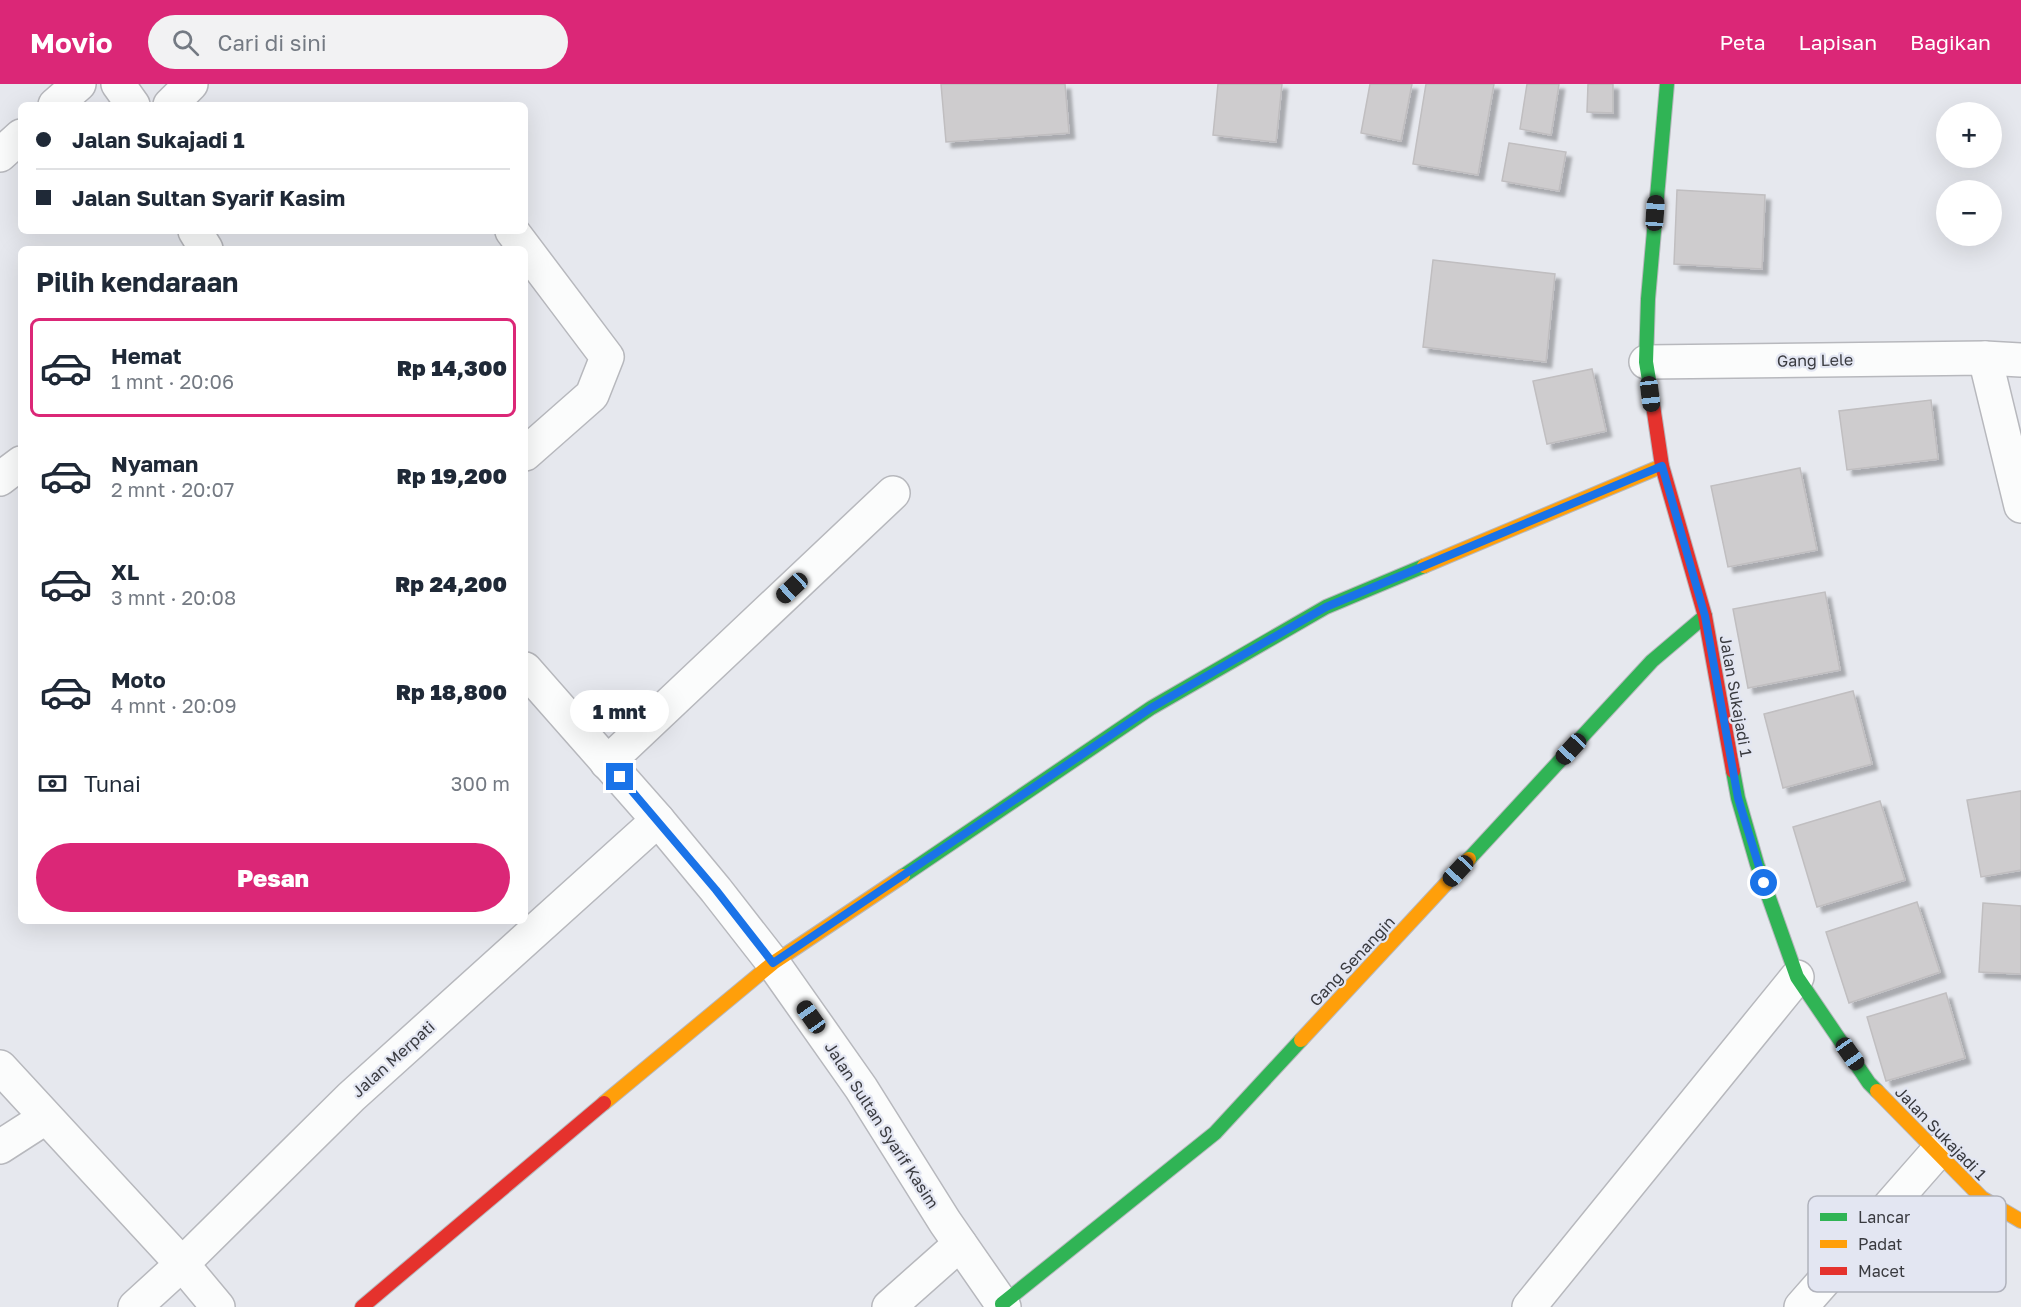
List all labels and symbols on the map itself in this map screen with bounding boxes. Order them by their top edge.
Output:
car [1645,194,1665,232]
street label: Gang Lele [1777,349,1853,371]
car [1639,375,1661,413]
car [773,569,811,607]
street label: Jalan Sukajadi 1 [1715,634,1757,759]
callout: 1 mnt [570,690,670,732]
car [1552,730,1590,768]
route end [606,763,633,790]
car [1439,852,1477,890]
route start [1750,869,1777,896]
street label: Gang Senangin [1305,912,1399,1010]
car [793,997,829,1037]
street label: Jalan Merpati [347,1017,439,1101]
car [1832,1034,1868,1074]
street label: Jalan Sultan Syarif Kasim [821,1038,943,1212]
street label: Jalan Sukajadi 1 [1891,1082,1991,1184]
legend [1808,1196,2006,1292]
text: Lancar [1858,1207,1910,1227]
text: Padat [1858,1234,1902,1254]
text: Macet [1858,1261,1905,1281]

